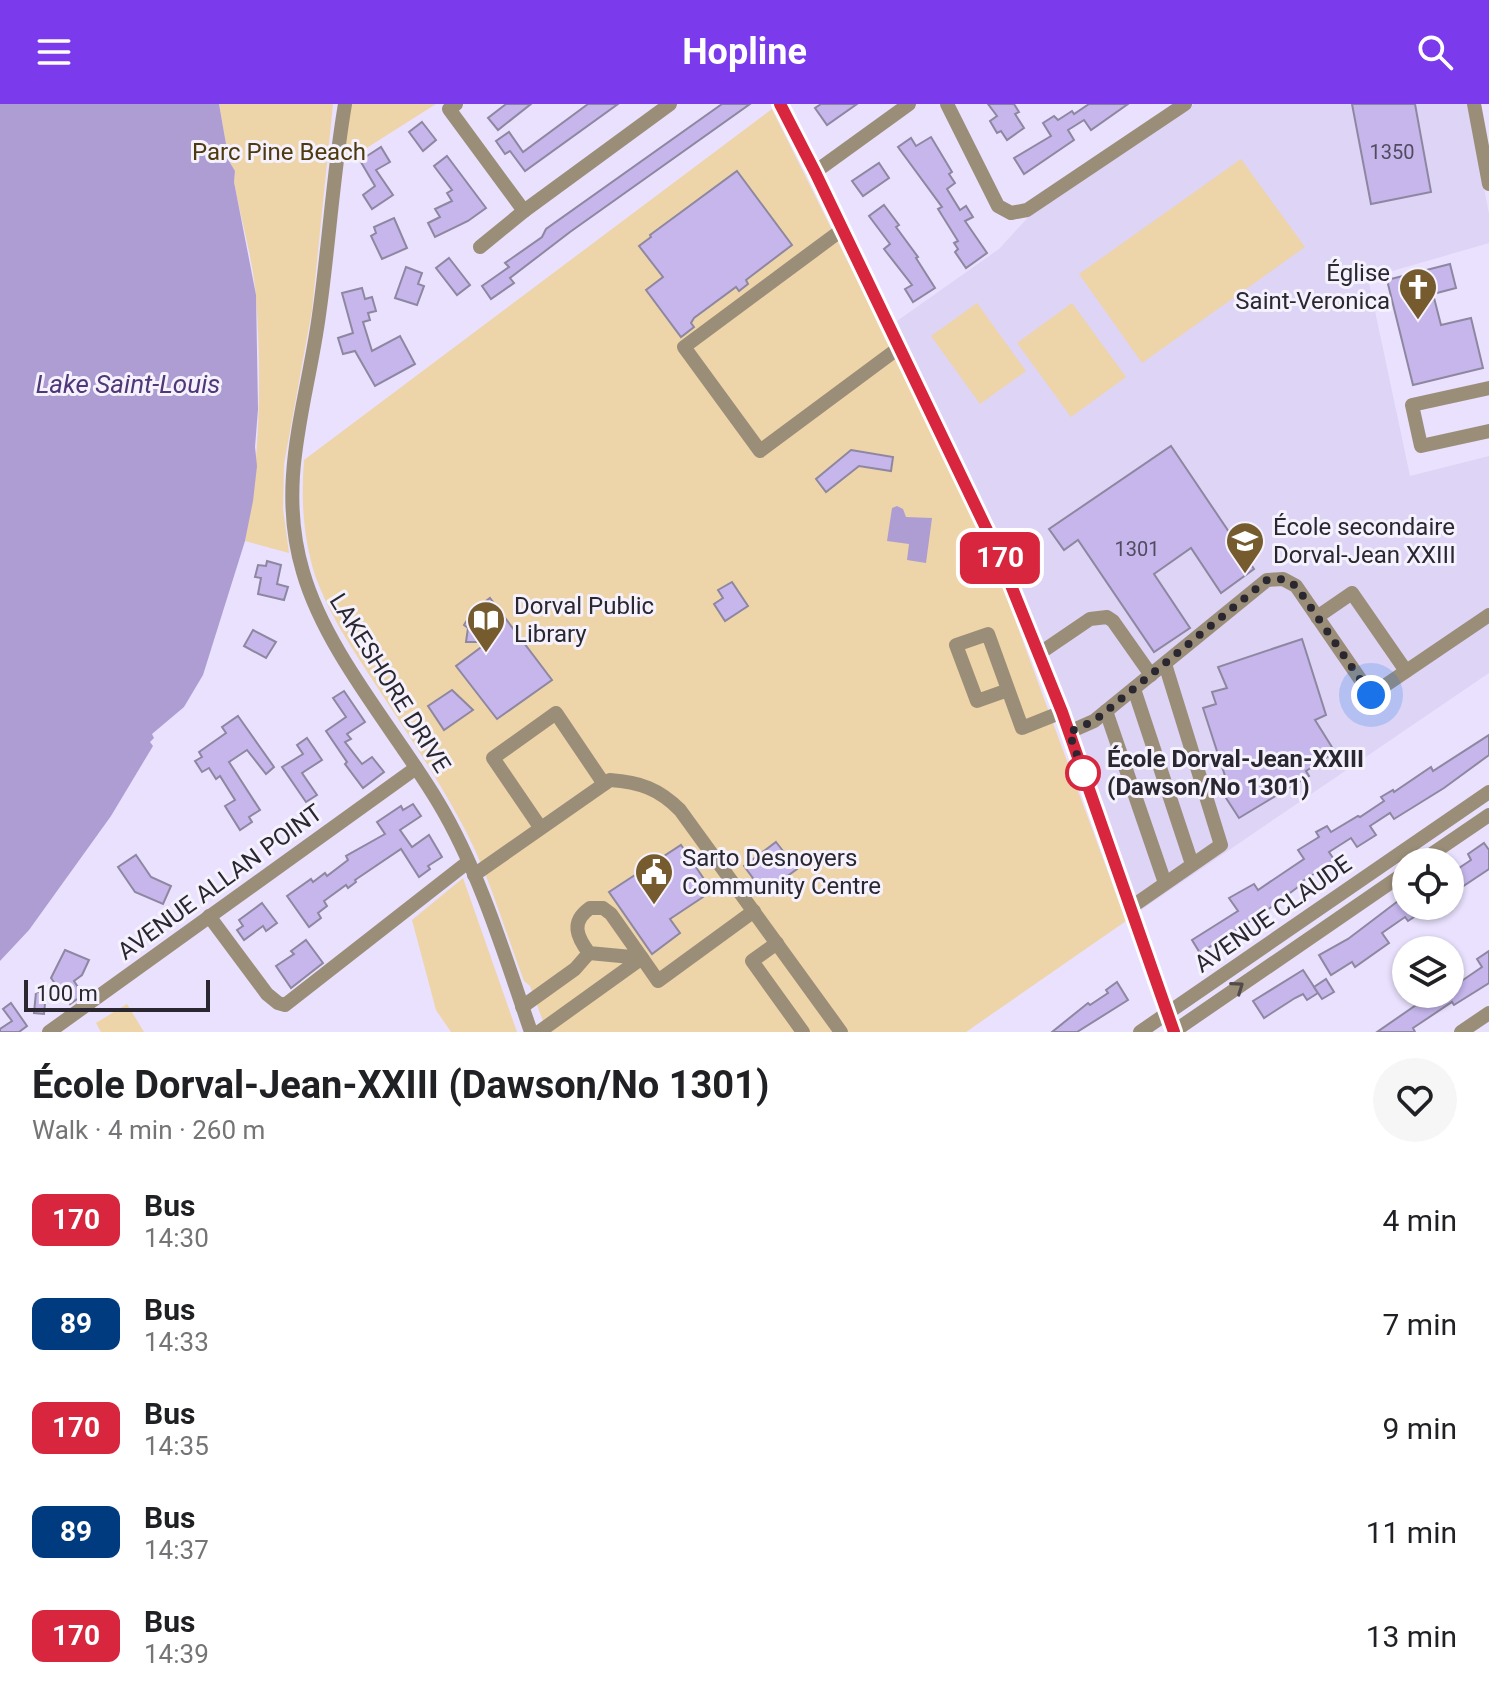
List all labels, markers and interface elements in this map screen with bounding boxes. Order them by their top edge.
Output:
icon: menu [32,30,76,74]
icon: search [1413,30,1457,74]
text: Hopline [682,31,807,73]
park label: Parc Pine Beach [192,138,366,166]
house number: 1350 [1370,140,1414,164]
place label: Église Saint-Veronica [1235,259,1390,315]
church icon: Église Saint-Veronica [1397,266,1439,321]
water label: Lake Saint-Louis [36,369,220,399]
place label: École secondaire Dorval-Jean XXIII [1273,513,1456,569]
school or university icon: École secondaire Dorval-Jean XXIII [1224,520,1266,575]
line badge: 170 [954,532,1046,584]
house number: 1301 [1115,537,1159,561]
text: 170 [976,541,1024,574]
street label: LAKESHORE DRIVE [324,588,456,778]
place label: Dorval Public Library [514,592,654,648]
library icon: Dorval Public Library [465,599,507,654]
your location [1351,675,1391,715]
place label: École Dorval-Jean-XXIII (Dawson/No 1301) [1107,745,1364,801]
marker: École Dorval-Jean-XXIII (Dawson/No 1301) [1066,756,1100,790]
street label: AVENUE ALLAN POINT [112,799,328,965]
place label: Sarto Desnoyers Community Centre [682,844,881,900]
map controls [1392,848,1464,1008]
button: locate [1392,848,1464,920]
street label: AVENUE CLAUDE [1189,849,1357,979]
public building icon: Sarto Desnoyers Community Centre [633,851,675,906]
button: layers [1392,936,1464,1008]
scale bar [24,976,210,1012]
text: 100 m [36,981,98,1006]
one-way arrow [1229,982,1243,997]
button: heart [1373,1058,1457,1142]
text: École Dorval-Jean-XXIII (Dawson/No 1301) [32,1063,769,1107]
text: Walk · 4 min · 260 m [32,1115,265,1145]
text: Bus [144,1188,195,1223]
text: 170 [52,1203,100,1236]
text: 4 min [1383,1203,1457,1238]
text: 14:30 [144,1223,209,1253]
text: Bus [144,1292,195,1327]
text: 89 [60,1307,92,1340]
text: 7 min [1383,1307,1457,1342]
text: 14:33 [144,1327,209,1357]
text: Bus [144,1396,195,1431]
text: 170 [52,1411,100,1444]
text: 9 min [1383,1411,1457,1446]
text: 14:35 [144,1431,209,1461]
text: Bus [144,1500,195,1535]
text: 89 [60,1515,92,1548]
text: 11 min [1366,1515,1457,1550]
text: 14:37 [144,1535,209,1565]
text: Bus [144,1604,195,1639]
text: 170 [52,1619,100,1652]
text: 13 min [1366,1619,1457,1654]
text: 14:39 [144,1639,209,1669]

